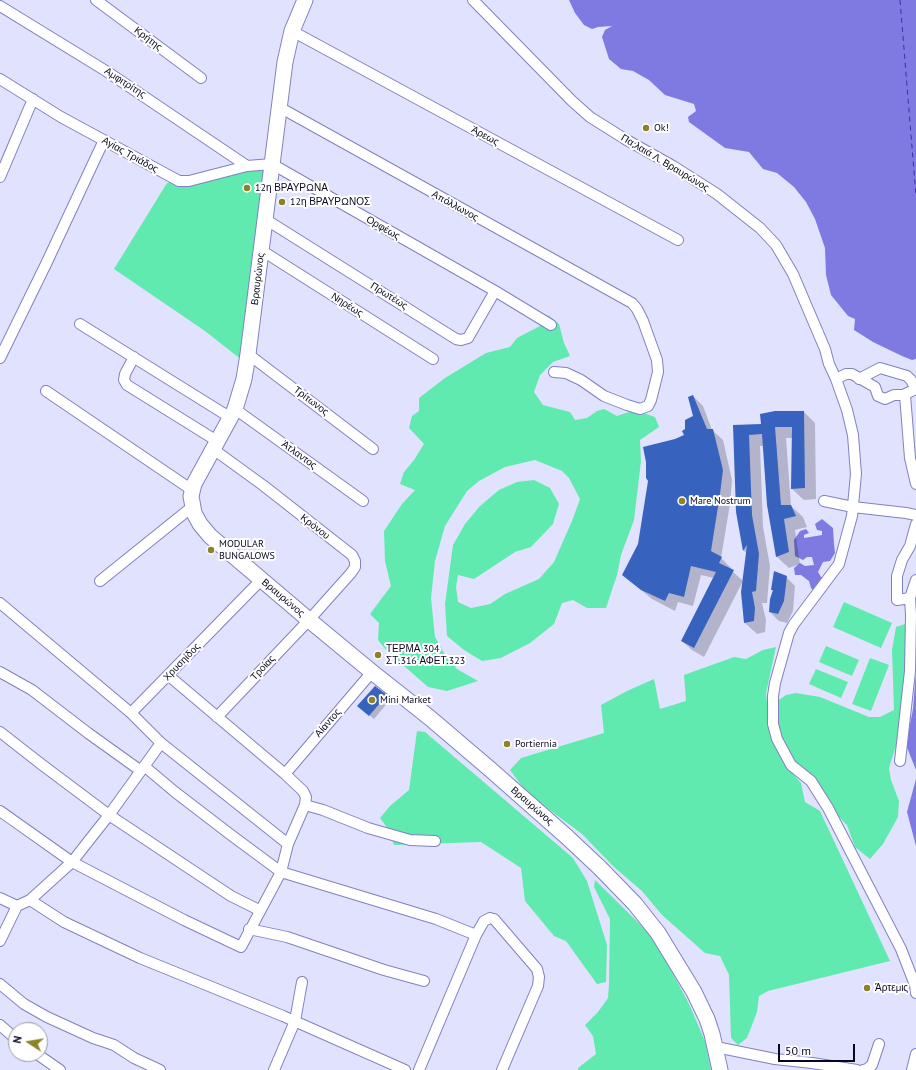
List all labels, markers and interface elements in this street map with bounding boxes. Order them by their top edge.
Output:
street label: Κρήτης [132,25,164,53]
street label: Αμφιτρίτης [102,65,148,101]
place label: Ok! [654,122,669,134]
marker: Ok! [641,123,651,133]
street label: Άρεως [469,124,501,148]
street label: Πα;λαιά Λ. Βραυρώνος [619,132,711,194]
street label: Αγίας Τριάδος [100,135,160,175]
place label: 12η ΒΡΑΥΡΩΝΑ [255,182,328,194]
marker: 12η ΒΡΑΥΡΩΝΑ [242,183,252,193]
street label: Απόλλωνος [429,188,481,224]
place label: 12η ΒΡΑΥΡΩΝΟΣ [290,196,370,208]
marker: 12η ΒΡΑΥΡΩΝΟΣ [277,197,287,207]
street label: Ορφέως [364,214,402,242]
street label: Βραυρώνος [249,252,267,306]
street label: Πρωτέως [368,280,410,312]
street label: Νηρέως [329,290,365,320]
street label: Τρίτωνος [291,384,331,418]
street label: Άτλαντος [279,438,319,472]
place label: Mare Nostrum [690,495,751,507]
marker: Mare Nostrum [677,496,687,506]
street label: Κρόνου [298,512,332,542]
place label: MODULAR BUNGALOWS [219,538,275,562]
marker: MODULAR BUNGALOWS [206,545,216,555]
street label: Βραυρώνος [259,577,307,619]
street label: Χρυσηίδος [161,641,203,683]
place label: ΤΕΡΜΑ 304 ΣΤ.316 ΑΦΕΤ.323 [386,643,465,666]
marker: ΤΕΡΜΑ 304 ΣΤ.316 ΑΦΕΤ.323 [373,650,383,660]
street label: Τροίας [248,653,278,683]
place label: Mini Market [380,694,431,706]
marker: Mini Market [367,695,377,705]
street label: Αίαντος [312,706,344,740]
place label: Portiernia [515,738,557,750]
marker: Portiernia [502,739,512,749]
street label: Βραυρώνος [508,784,556,828]
place label: Άρτεμις [875,982,908,994]
marker: Άρτεμις [862,983,872,993]
north arrow [8,1022,48,1062]
text: N [10,1035,25,1045]
scale bar [780,1036,857,1062]
text: 50 m [785,1043,811,1058]

